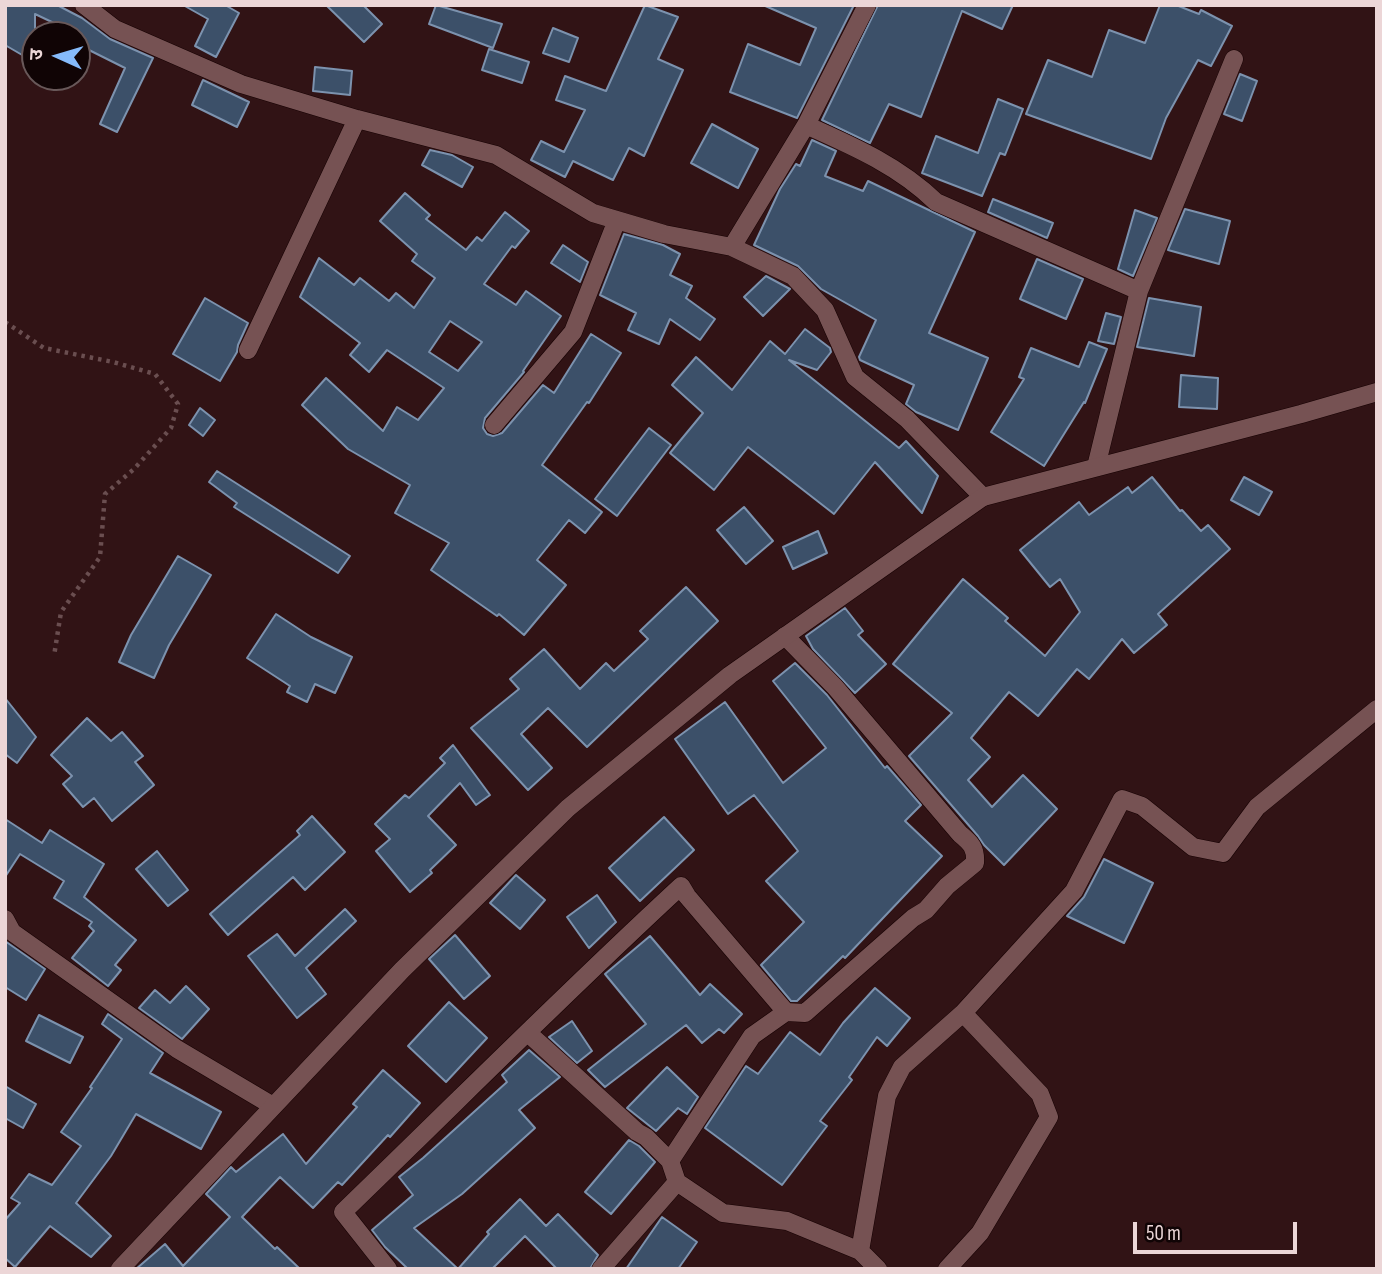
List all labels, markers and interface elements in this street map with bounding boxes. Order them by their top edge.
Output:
north arrow [21,21,91,91]
text: उ [25,48,48,61]
scale bar [1137,1208,1302,1252]
text: 50 m [1146,1221,1181,1246]

